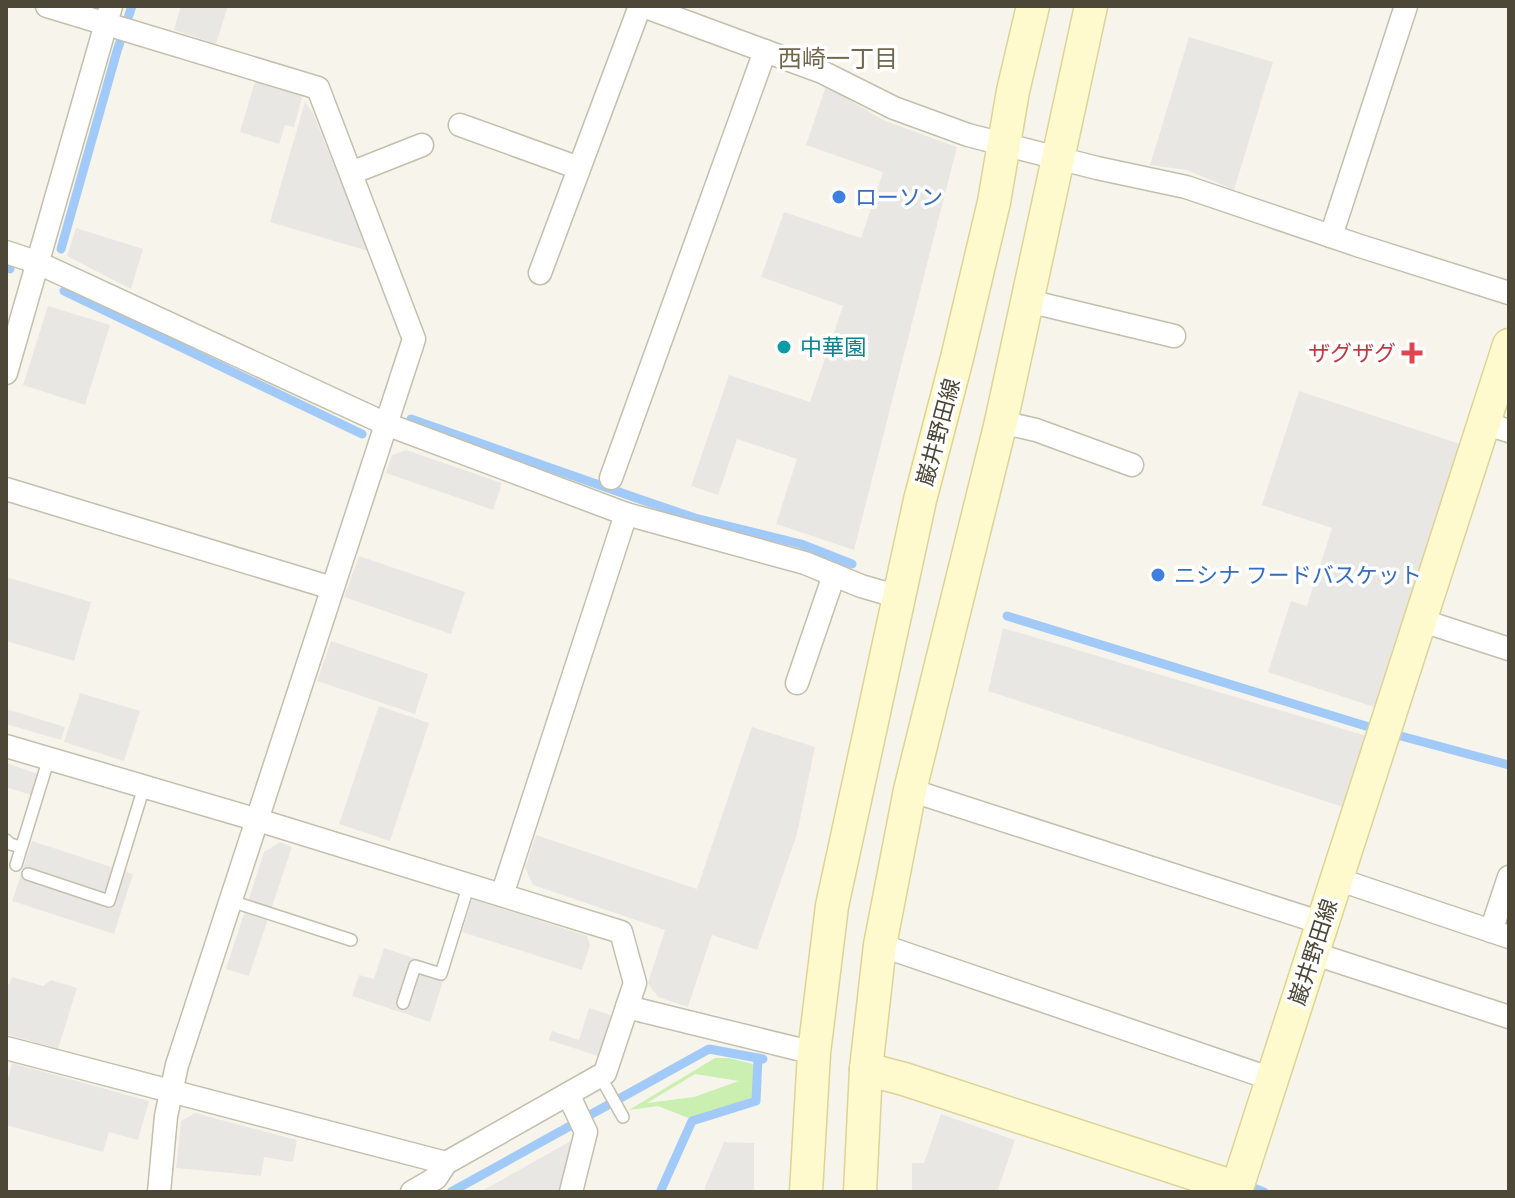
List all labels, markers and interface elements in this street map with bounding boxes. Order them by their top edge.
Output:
district label: 西崎一丁目 [778,45,898,73]
place label: ローソン [855,184,943,211]
marker: ローソン [830,188,848,206]
place label: 中華園 [800,334,866,361]
marker: 中華園 [775,338,793,356]
place label: ザグザグ [1308,340,1396,367]
marker: ザグザグ [1403,344,1421,362]
street label: 巌井野田線 [911,376,966,489]
place label: ニシナ フードバスケット [1174,562,1422,589]
marker: ニシナ フードバスケット [1149,566,1167,584]
street label: 巌井野田線 [1284,896,1343,1009]

